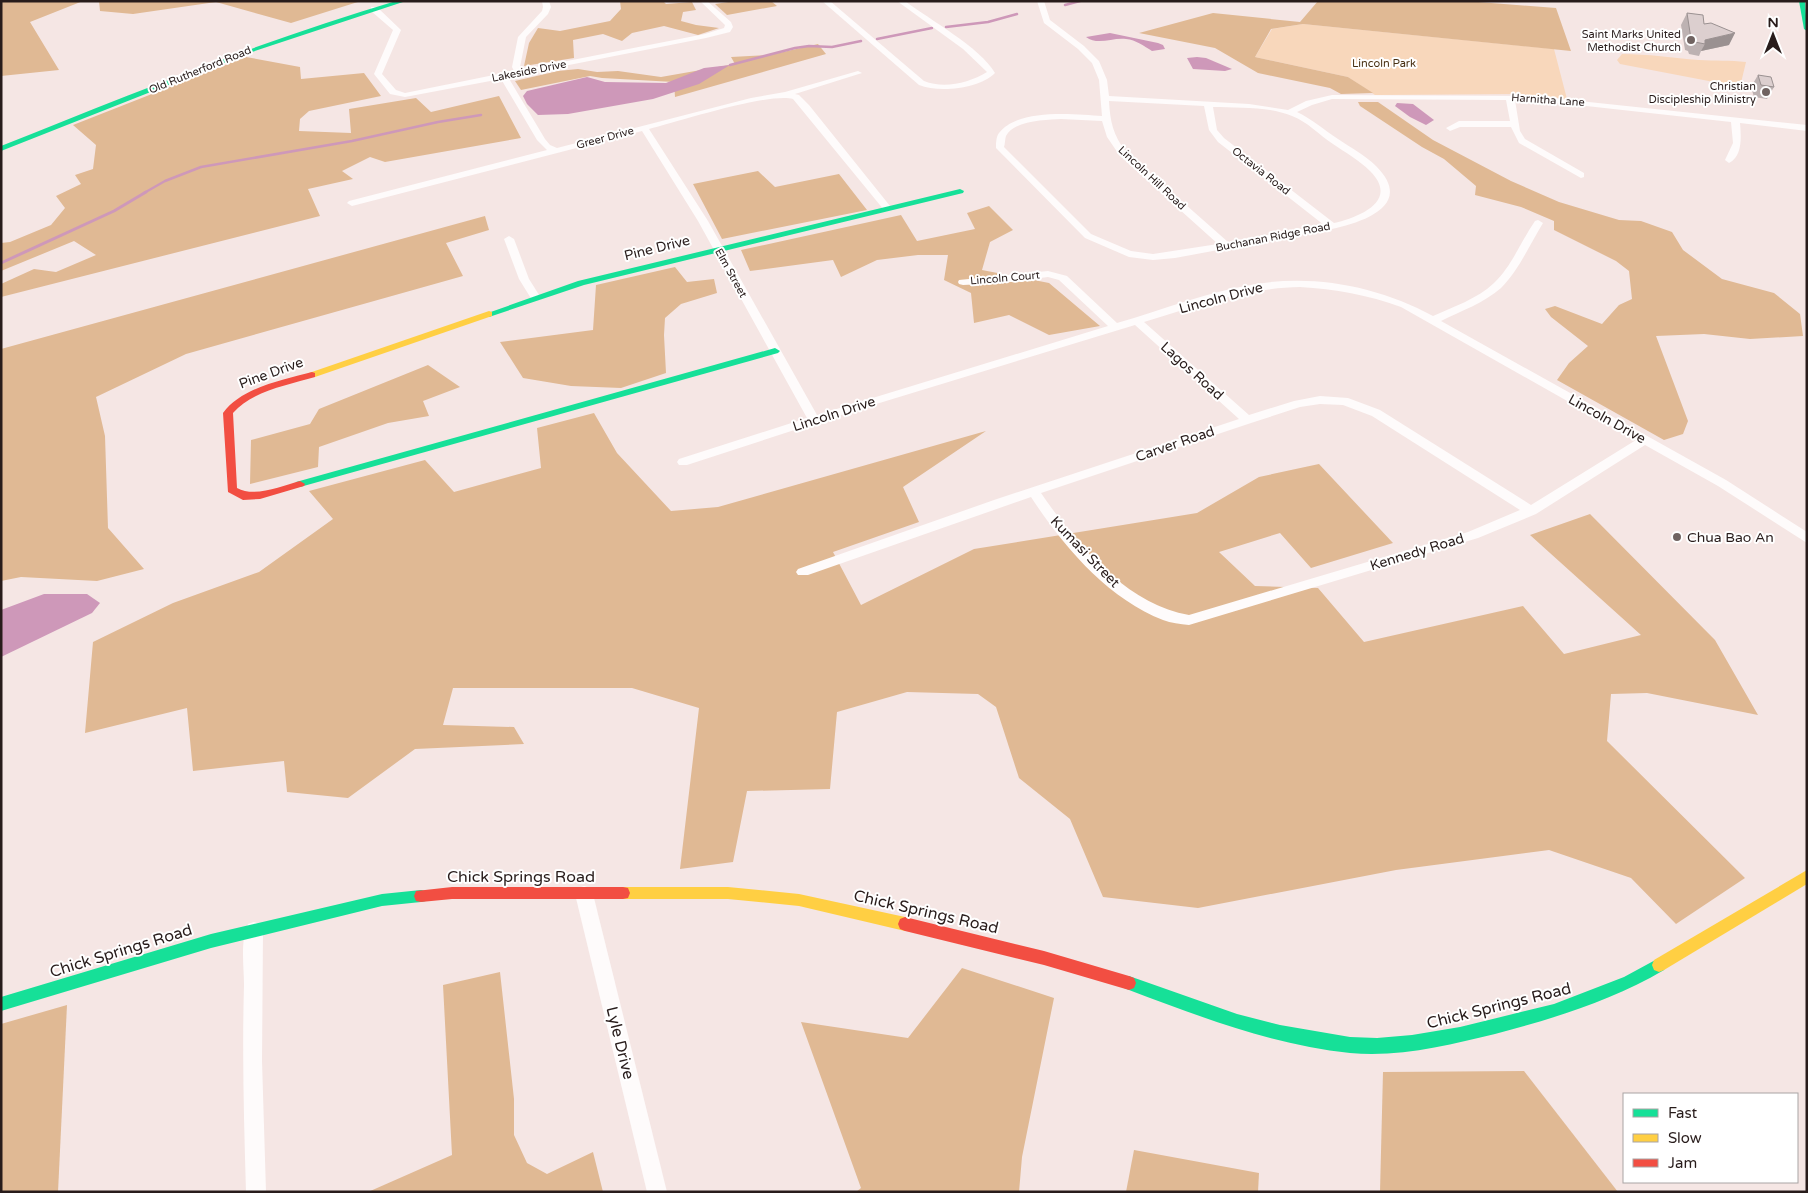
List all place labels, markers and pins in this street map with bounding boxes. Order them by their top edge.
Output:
place label: Saint Marks United Methodist Church [1582,28,1681,54]
marker: Saint Marks United Methodist Church [1685,34,1697,46]
place label: Christian Discipleship Ministry [1649,80,1756,106]
marker: Christian Discipleship Ministry [1760,86,1772,98]
place label: Chua Bao An [1687,529,1774,546]
marker: Chua Bao An [1671,531,1683,543]

